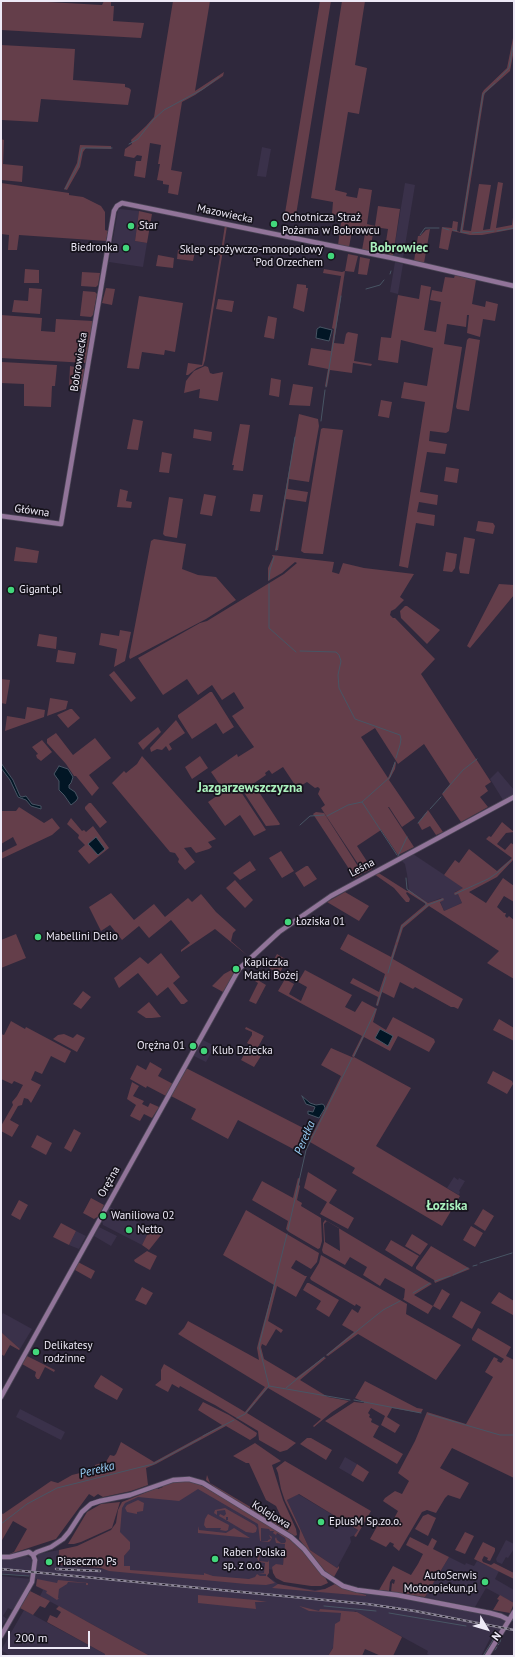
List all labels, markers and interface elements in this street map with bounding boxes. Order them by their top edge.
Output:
street label: Mazowiecka [196,202,254,226]
place label: Ochotnicza Straż Pożarna w Bobrowcu [282,211,380,237]
place label: Star [139,219,158,233]
marker: Ochotnicza Straż Pożarna w Bobrowcu [269,219,279,229]
marker: Star [126,221,136,231]
district label: Bobrowiec [370,240,428,256]
place label: Biedronka [71,241,118,255]
marker: Biedronka [121,243,131,253]
place label: Sklep spożywczo-monopolowy 'Pod Orzechem [180,243,323,269]
marker: Sklep spożywczo-monopolowy 'Pod Orzechem [326,251,336,261]
street label: Bobrowiecka [68,331,90,393]
street label: Główna [14,502,50,520]
place label: Gigant.pl [19,583,61,597]
marker: Gigant.pl [6,585,16,595]
district label: Jazgarzewszczyzna [198,780,302,796]
street label: Leśna [347,856,377,880]
place label: Łoziska 01 [296,915,345,929]
marker: Łoziska 01 [283,917,293,927]
place label: Mabellini Delio [46,930,118,944]
marker: Mabellini Delio [33,932,43,942]
place label: Kapliczka Matki Bożej [244,956,298,982]
marker: Kapliczka Matki Bożej [231,964,241,974]
place label: Orężna 01 [137,1039,185,1053]
marker: Orężna 01 [188,1041,198,1051]
place label: Klub Dziecka [212,1044,273,1058]
marker: Klub Dziecka [199,1046,209,1056]
water label: Perełka [291,1119,319,1157]
street label: Orężna [95,1164,123,1200]
district label: Łoziska [426,1198,468,1214]
place label: Waniliowa 02 [111,1209,174,1223]
marker: Waniliowa 02 [98,1211,108,1221]
place label: Netto [137,1223,163,1237]
marker: Netto [124,1225,134,1235]
place label: Delikatesy rodzinne [44,1339,93,1365]
marker: Delikatesy rodzinne [31,1347,41,1357]
water label: Perełka [78,1459,116,1481]
street label: Kolejowa [249,1498,293,1532]
place label: EplusM Sp.zo.o. [329,1515,401,1529]
marker: EplusM Sp.zo.o. [316,1517,326,1527]
place label: Raben Polska sp. z o.o. [223,1546,286,1572]
marker: Raben Polska sp. z o.o. [210,1554,220,1564]
place label: Piaseczno Ps [57,1555,117,1569]
marker: Piaseczno Ps [44,1557,54,1567]
place label: AutoSerwis Motoopiekun.pl [404,1569,477,1595]
marker: AutoSerwis Motoopiekun.pl [480,1577,490,1587]
north arrow [467,1609,507,1649]
scale bar [10,1623,92,1649]
text: N [489,1629,504,1644]
text: 200 m [15,1630,48,1645]

